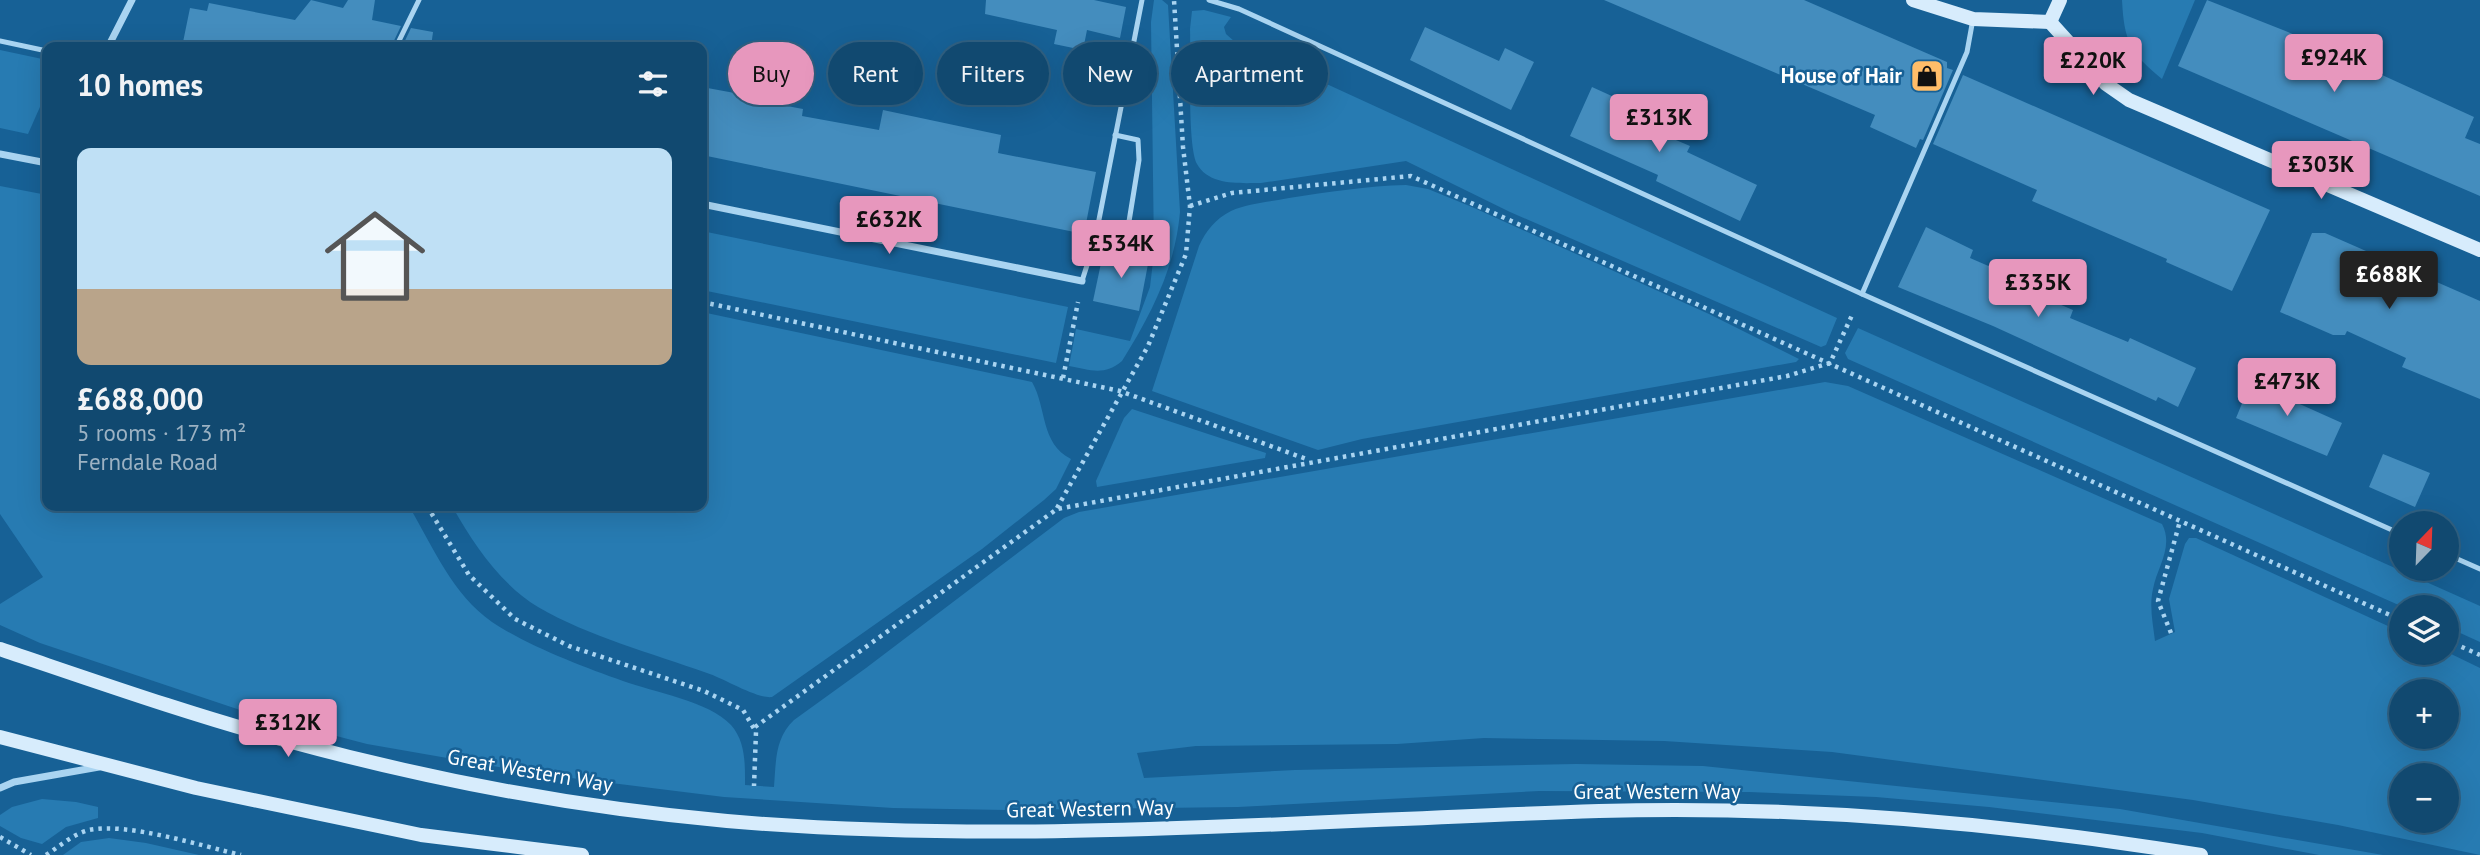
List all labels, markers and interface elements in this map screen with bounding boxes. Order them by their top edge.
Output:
pin: £924K [2285,34,2383,94]
pin: £220K [2044,38,2142,97]
chip: Buy [728,42,814,105]
chip: Rent [828,42,923,105]
chip: Filters [937,42,1049,105]
chip: New [1063,42,1157,105]
chip: Apartment [1171,42,1328,105]
text: £924K [2301,42,2367,71]
text: £220K [2060,45,2126,74]
shop icon: House of Hair [1908,57,1946,95]
place label: House of Hair [1781,62,1903,89]
text: 10 homes [77,65,203,104]
icon: filters [634,65,672,103]
pin: £313K [1610,94,1708,154]
text: £313K [1626,102,1692,131]
pin: £303K [2272,142,2370,201]
text: £303K [2288,149,2354,178]
icon: home [312,193,438,319]
pin: £632K [840,196,938,256]
text: £632K [856,204,922,233]
pin: £534K [1072,220,1170,280]
text: £534K [1088,228,1154,257]
pin: £688K [2340,252,2438,311]
text: £688K [2356,259,2422,288]
pin: £335K [1989,260,2087,319]
text: £335K [2005,267,2071,296]
pin: £473K [2238,358,2336,418]
text: £473K [2254,366,2320,395]
text: £688,000 [77,379,204,418]
text: 5 rooms · 173 m² [77,418,246,447]
text: Ferndale Road [77,447,218,476]
north arrow [2389,511,2459,581]
map controls [2389,511,2459,833]
button: layers [2389,595,2459,665]
button: + [2389,679,2459,749]
pin: £312K [239,700,337,759]
text: £312K [255,707,321,736]
street label: Great Western Way [445,743,615,798]
button: − [2389,763,2459,833]
street label: Great Western Way [1573,778,1741,805]
street label: Great Western Way [1006,794,1174,823]

